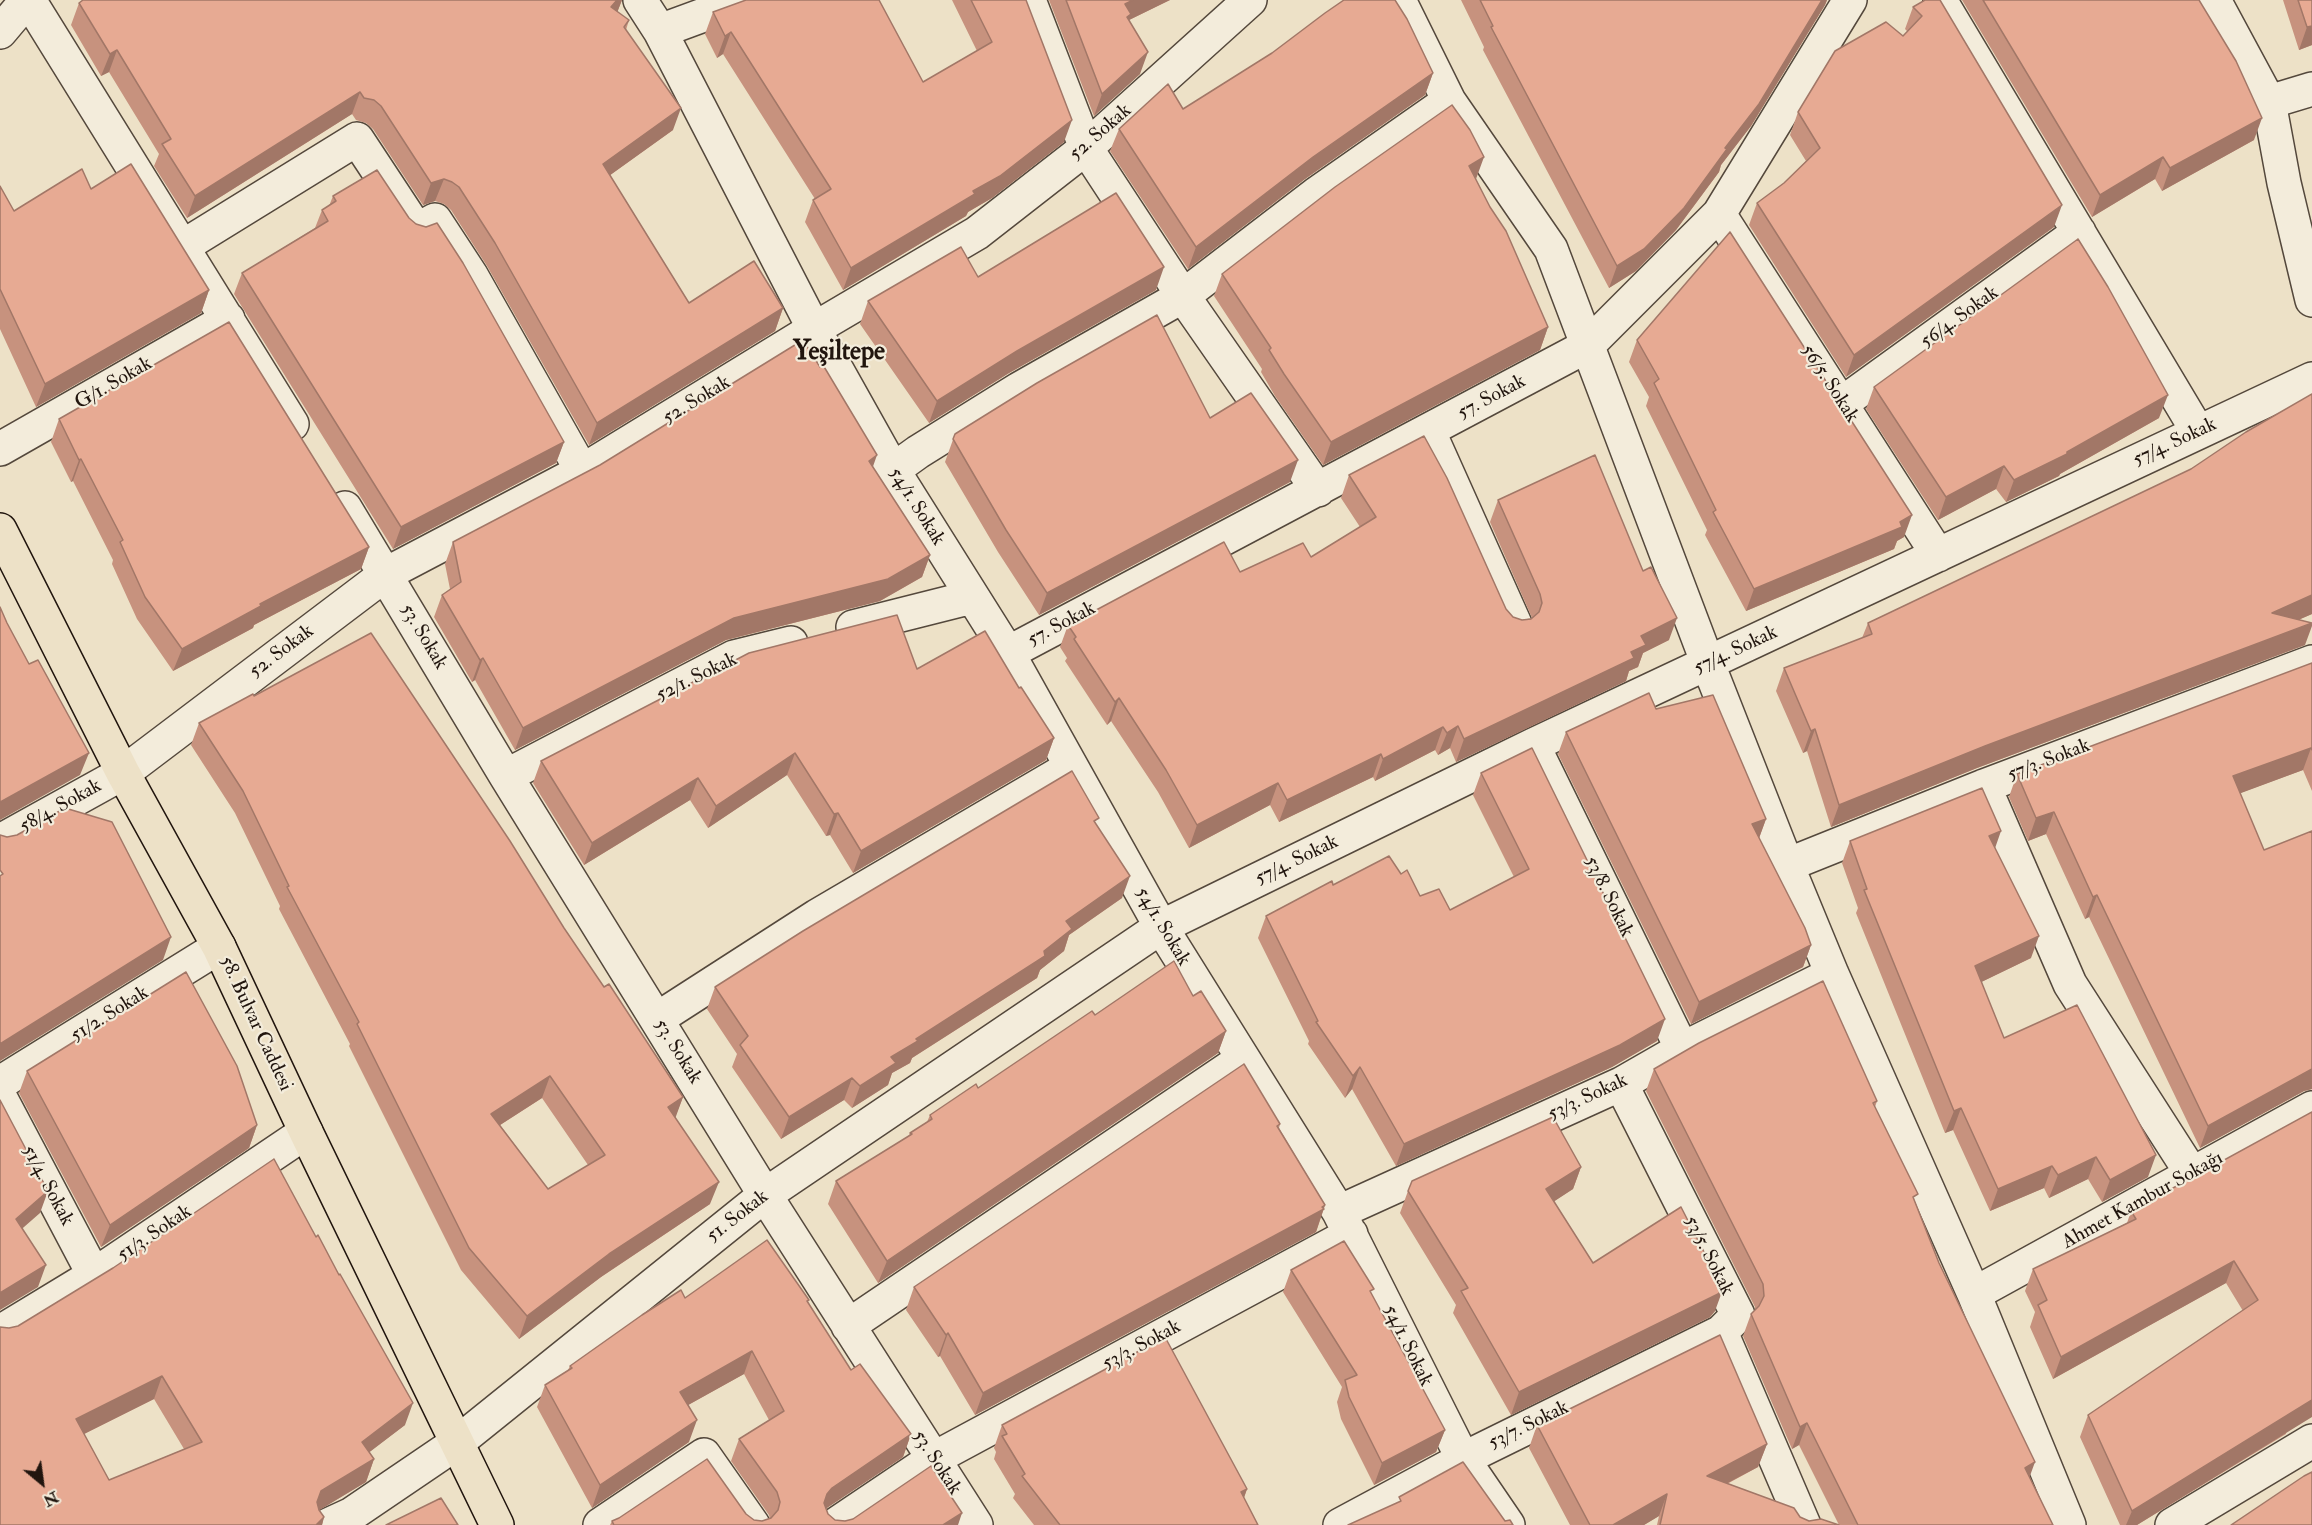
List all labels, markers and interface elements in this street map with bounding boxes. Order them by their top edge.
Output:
street label: 52. Sokak [1065,99,1137,167]
street label: 56/4. Sokak [1916,282,2004,354]
district label: Yeşiltepe [793,337,885,369]
street label: 56/5. Sokak [1795,340,1863,428]
street label: G/1. Sokak [71,352,157,416]
street label: 57. Sokak [1454,370,1530,426]
street label: 52. Sokak [659,371,735,431]
street label: 57/4. Sokak [2129,413,2221,473]
street label: 54/1. Sokak [883,463,949,551]
street label: 57. Sokak [1024,597,1100,653]
street label: 53. Sokak [394,600,452,674]
street label: 52. Sokak [245,620,319,684]
street label: 57/4. Sokak [1690,621,1782,681]
street label: 52/1. Sokak [653,648,741,708]
street label: 57/3. Sokak [2004,734,2094,788]
street label: 58/4. Sokak [16,775,106,839]
street label: 57/4. Sokak [1251,831,1343,891]
street label: 53/8. Sokak [1578,853,1638,941]
street label: 54/1. Sokak [1129,883,1195,971]
street label: 58. Bulvar Caddesi [213,953,297,1095]
street label: 51/2. Sokak [67,982,153,1048]
street label: 53. Sokak [648,1015,706,1089]
street label: 53/3. Sokak [1544,1069,1632,1127]
street label: 51/4. Sokak [16,1142,78,1230]
street label: Ahmet Kambur Sokağı [2058,1147,2228,1255]
street label: 51. Sokak [702,1185,774,1249]
street label: 51/3. Sokak [113,1200,197,1268]
street label: 53/5. Sokak [1678,1212,1738,1300]
street label: 54/1. Sokak [1377,1301,1437,1391]
street label: 53/3. Sokak [1099,1315,1185,1377]
street label: 53/7. Sokak [1485,1396,1573,1456]
street label: 53. Sokak [906,1426,966,1500]
north arrow [12,1453,72,1513]
text: N [40,1487,62,1511]

